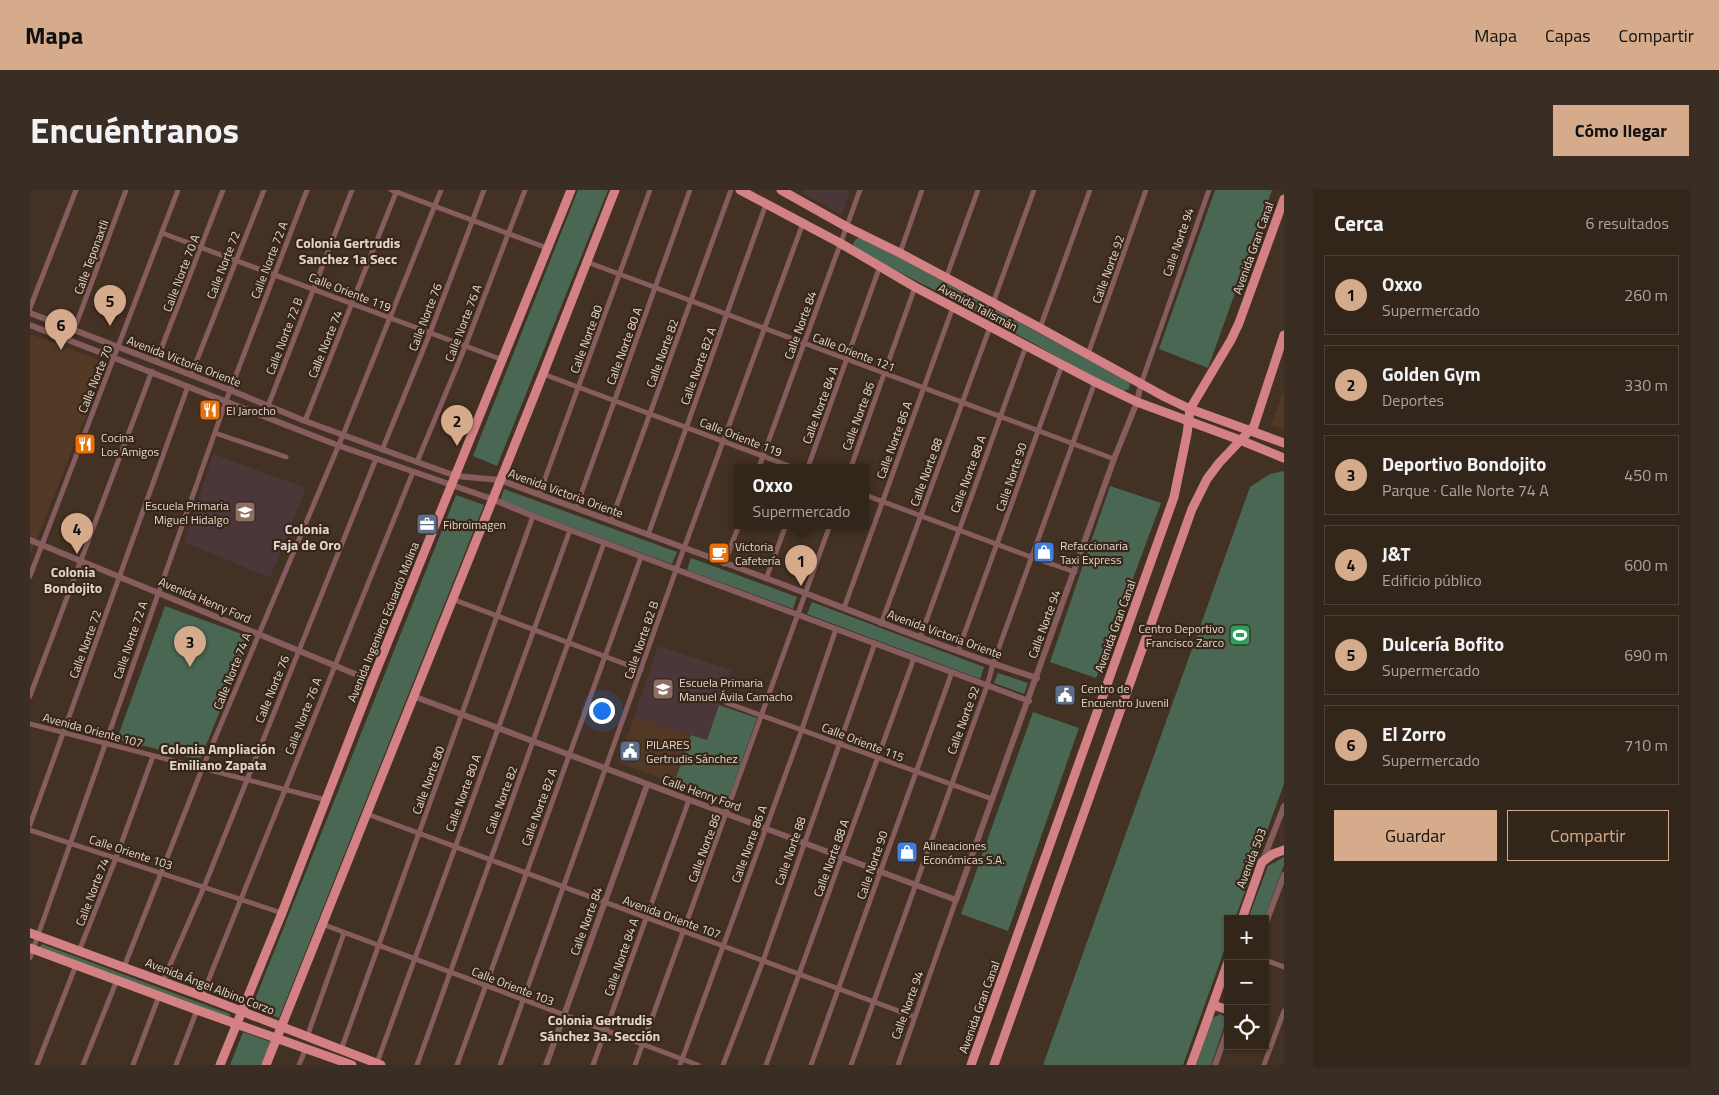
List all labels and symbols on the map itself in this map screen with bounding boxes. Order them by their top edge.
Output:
street label: Avenida Gran Canal [1227,199,1279,297]
street label: Calle Norte 94 [1157,205,1199,279]
street label: Calle Teponaxtli [69,217,113,297]
street label: Calle Norte 72 A [246,219,292,301]
street label: Calle Norte 72 [201,228,245,302]
street label: Calle Norte 70 A [158,232,204,314]
district label: Colonia Gertrudis Sanchez 1a Secc [296,232,401,269]
street label: Calle Norte 92 [1087,232,1129,306]
street label: Calle Oriente 119 [306,268,394,317]
street label: Avenida Talismán [935,278,1021,336]
street label: Calle Norte 76 [403,280,447,354]
street label: Calle Norte 76 A [440,282,486,364]
pin: 5 [94,285,126,326]
street label: Calle Norte 84 [779,288,821,362]
street label: Calle Norte 72 B [260,294,308,378]
street label: Calle Norte 80 [565,302,607,376]
street label: Calle Norte 80 A [601,304,647,388]
street label: Calle Norte 74 [303,307,347,381]
pin: 6 [45,309,77,350]
street label: Calle Norte 82 [641,316,683,390]
street label: Calle Norte 82 A [675,324,721,408]
street label: Calle Oriente 121 [810,328,898,376]
street label: Avenida Victoria Oriente [124,330,244,392]
street label: Calle Norte 70 [73,342,117,416]
street label: Calle Norte 84 A [797,363,843,447]
street label: Calle Norte 86 [837,379,879,453]
restaurant icon: El Jarocho [198,398,222,422]
street label: Calle Norte 86 A [871,398,917,482]
place label: El Jarocho [226,401,276,420]
pin: 2 [441,405,473,446]
street label: Calle Oriente 119 [697,413,785,462]
place label: Cocina Los Amigos [101,428,160,461]
restaurant icon: Cocina Los Amigos [73,432,97,456]
street label: Calle Norte 88 A [945,432,991,516]
street label: Calle Norte 88 [905,435,947,509]
street label: Calle Norte 90 [990,440,1032,514]
street label: Avenida Victoria Oriente [506,463,626,523]
place label: Escuela Primaria Miguel Hidalgo [145,496,229,529]
school or university icon: Escuela Primaria Miguel Hidalgo [233,500,257,524]
office icon: Fibroimagen [415,512,439,536]
pin: 4 [61,513,93,554]
place label: Fibroimagen [443,515,506,534]
district label: Colonia Faja de Oro [273,518,341,555]
place label: Refaccionaria Taxi Express [1060,536,1128,569]
place label: Victoria Cafetería [735,537,781,570]
street label: Avenida Ingeniero Eduardo Molina [342,539,424,705]
shop icon: Refaccionaria Taxi Express [1032,540,1056,564]
cafe icon: Victoria Cafetería [707,541,731,565]
pin: 1 [785,545,817,586]
district label: Colonia Bondojito [44,561,102,598]
street label: Avenida Henry Ford [156,572,254,628]
street label: Avenida Gran Canal [1089,577,1141,675]
street label: Calle Norte 94 [1023,587,1065,661]
street label: Calle Norte 72 A [108,598,152,682]
street label: Calle Norte 82 B [619,598,663,682]
street label: Avenida Victoria Oriente [885,604,1005,664]
street label: Calle Norte 72 [64,607,106,681]
place label: Centro Deportivo Francisco Zarco [1138,619,1224,652]
sports icon: Centro Deportivo Francisco Zarco [1228,623,1252,647]
pin: 3 [174,626,206,667]
street label: Calle Norte 74 A [208,630,256,712]
street label: Calle Norte 76 [250,652,294,726]
place label: Escuela Primaria Manuel Ávila Camacho [679,673,793,706]
street label: Calle Norte 76 A [280,675,326,757]
school or university icon: Escuela Primaria Manuel Ávila Camacho [651,677,675,701]
place label: Centro de Encuentro Juvenil [1081,679,1169,712]
street label: Calle Norte 92 [942,683,984,757]
public building icon: Centro de Encuentro Juvenil [1053,683,1077,707]
your location [589,698,615,724]
street label: Avenida Oriente 107 [41,707,145,753]
street label: Calle Oriente 115 [819,718,907,767]
place label: PILARES Gertrudis Sánchez [646,735,738,768]
district label: Colonia Ampliación Emiliano Zapata [160,738,276,775]
public building icon: PILARES Gertrudis Sánchez [618,739,642,763]
street label: Calle Norte 80 [407,743,449,817]
street label: Calle Norte 80 A [440,751,486,835]
street label: Calle Norte 82 [480,763,522,837]
street label: Calle Norte 82 A [516,765,562,849]
street label: Calle Henry Ford [660,770,744,816]
street label: Calle Norte 86 A [726,802,772,886]
street label: Calle Norte 86 [683,811,725,885]
street label: Calle Norte 88 [769,814,811,888]
street label: Calle Norte 88 A [808,816,854,900]
street label: Avenida 503 [1231,825,1271,891]
street label: Calle Norte 90 [851,828,893,902]
street label: Calle Oriente 103 [87,830,175,874]
place label: Alineaciones Económicas S.A. [923,836,1005,869]
shop icon: Alineaciones Económicas S.A. [895,840,919,864]
street label: Calle Norte 74 [70,855,114,929]
street label: Calle Norte 84 [565,884,607,958]
street label: Avenida Oriente 107 [620,890,724,944]
street label: Calle Norte 84 A [599,915,643,999]
street label: Avenida Ángel Albino Corzo [143,953,277,1019]
street label: Avenida Gran Canal [953,958,1005,1056]
street label: Calle Oriente 103 [469,962,557,1010]
street label: Calle Norte 94 [886,968,928,1042]
district label: Colonia Gertrudis Sánchez 3a. Sección [540,1009,660,1046]

